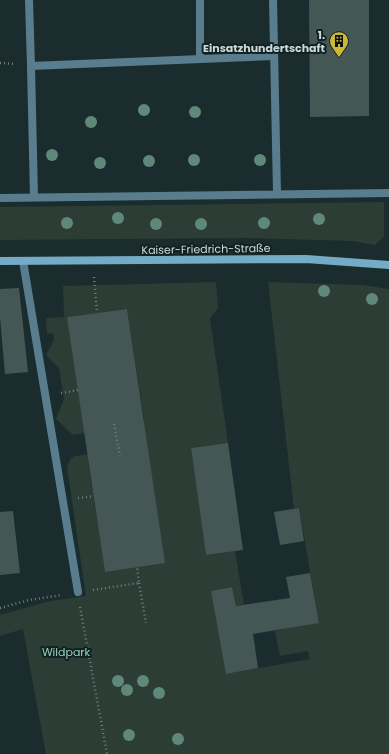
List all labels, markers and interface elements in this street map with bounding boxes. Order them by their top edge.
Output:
place label: 1. Einsatzhundertschaft [203,27,326,56]
building icon: 1. Einsatzhundertschaft [328,30,350,58]
street label: Kaiser-Friedrich-Straße [141,240,271,258]
park label: Wildpark [42,644,90,660]

